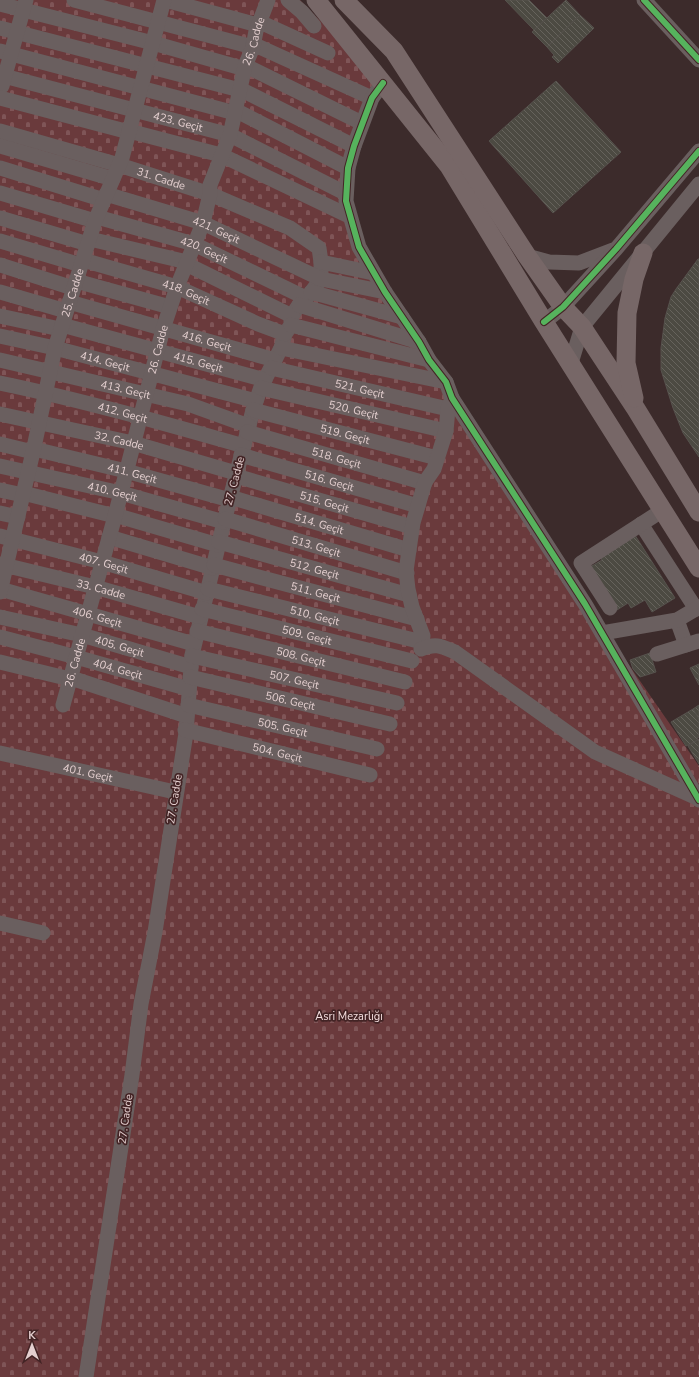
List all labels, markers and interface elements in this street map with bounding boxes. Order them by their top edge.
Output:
street label: 26. Cadde [239,15,269,68]
street label: 423. Geçit [152,108,204,136]
street label: 31. Cadde [135,164,187,194]
street label: 421. Geçit [191,213,242,247]
street label: 420. Geçit [178,234,230,267]
street label: 25. Cadde [58,267,88,319]
street label: 418. Geçit [160,276,212,309]
street label: 26. Cadde [145,323,172,376]
street label: 416. Geçit [180,327,233,355]
street label: 414. Geçit [79,348,131,375]
street label: 415. Geçit [172,349,224,376]
street label: 521. Geçit [333,376,386,402]
street label: 413. Geçit [99,377,152,403]
street label: 520. Geçit [327,397,380,423]
street label: 412. Geçit [96,399,149,427]
street label: 519. Geçit [318,421,371,448]
street label: 32. Cadde [93,428,146,454]
street label: 518. Geçit [310,444,363,472]
street label: 27. Cadde [221,455,248,507]
street label: 411. Geçit [106,460,159,487]
street label: 516. Geçit [303,467,356,495]
street label: 410. Geçit [86,479,139,505]
street label: 515. Geçit [298,488,351,516]
street label: 514. Geçit [293,510,346,538]
street label: 513. Geçit [290,532,342,561]
street label: 407. Geçit [77,549,130,577]
street label: 512. Geçit [288,555,341,583]
street label: 33. Cadde [75,576,127,603]
street label: 511. Geçit [289,579,342,606]
street label: 406. Geçit [71,603,124,631]
street label: 510. Geçit [288,603,341,629]
street label: 509. Geçit [280,622,333,649]
street label: 405. Geçit [93,632,146,661]
street label: 26. Cadde [61,636,89,689]
street label: 508. Geçit [274,644,327,670]
street label: 404. Geçit [91,655,144,683]
street label: 507. Geçit [268,667,321,693]
street label: 506. Geçit [264,688,317,714]
street label: 505. Geçit [256,714,309,741]
street label: 504. Geçit [251,740,304,766]
street label: 401. Geçit [61,760,114,786]
street label: 27. Cadde [163,773,186,825]
park label: Asri Mezarlığı [315,1009,383,1024]
street label: 27. Cadde [115,1093,136,1145]
north arrow [12,1325,52,1365]
text: K [28,1328,36,1343]

